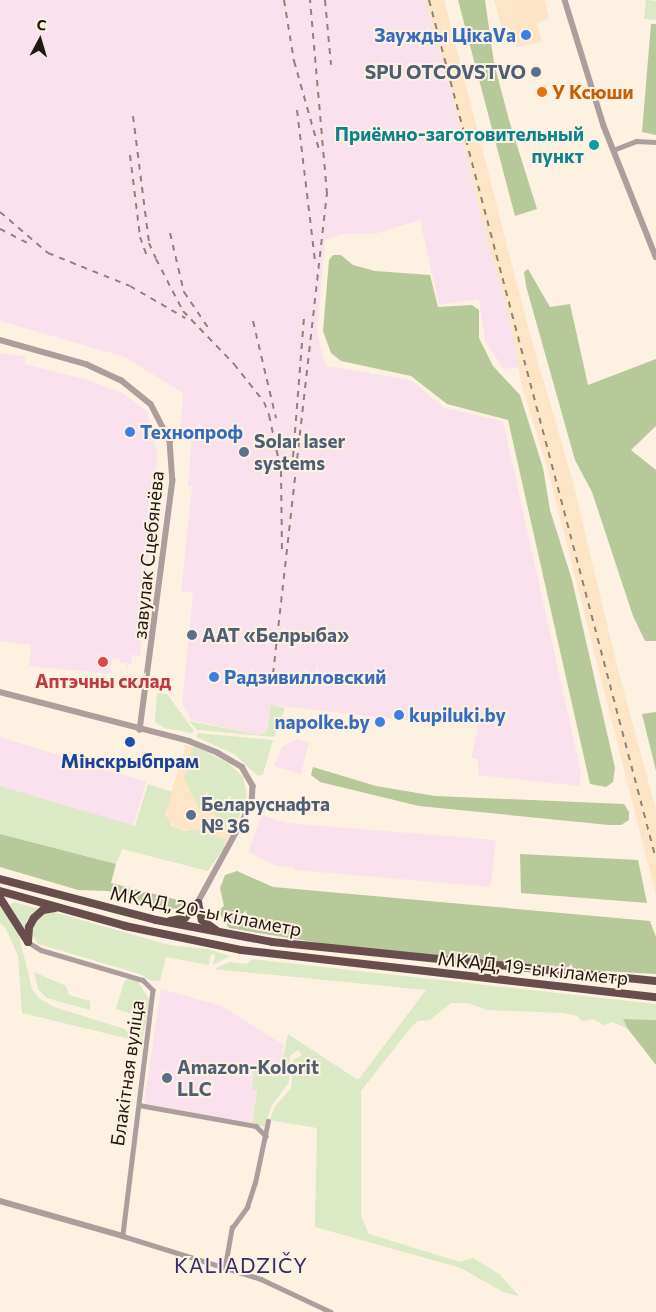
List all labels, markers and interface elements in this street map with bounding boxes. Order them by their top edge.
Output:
north arrow [15,15,65,65]
text: С [36,16,47,34]
place label: Заужды ЦікаVа [374,24,516,46]
marker: Заужды ЦікаVа [520,29,532,41]
place label: SPU OTCOVSTVO [365,61,526,83]
marker: SPU OTCOVSTVO [530,66,542,78]
place label: У Ксюши [552,81,634,103]
marker: У Ксюши [536,86,548,98]
place label: Приёмно-заготовительный пункт [335,123,584,167]
marker: Приёмно-заготовительный пункт [588,139,600,151]
place label: Технопроф [140,421,243,443]
marker: Технопроф [124,426,136,438]
place label: Solar laser systems [254,430,345,474]
marker: Solar laser systems [238,446,250,458]
street label: завулак Сцебянёва [128,470,168,640]
place label: ААТ «Белрыба» [202,624,349,646]
marker: ААТ «Белрыба» [186,629,198,641]
marker: Аптэчны склад [97,656,109,668]
place label: Радзивилловский [224,666,386,688]
place label: Аптэчны склад [35,670,171,692]
marker: Радзивилловский [208,671,220,683]
place label: kupiluki.by [409,704,506,726]
marker: kupiluki.by [393,709,405,721]
place label: napolke.by [274,711,370,733]
marker: napolke.by [374,716,386,728]
marker: Мінскрыбпрам [124,736,136,748]
place label: Мінскрыбпрам [61,750,199,772]
place label: Беларуснафта № 36 [201,793,330,837]
marker: Беларуснафта № 36 [185,809,197,821]
street label: МКАД, 20-ы кіламетр [108,881,304,941]
street label: МКАД, 19-ы кіламетр [437,947,629,989]
street label: Блакітная вуліца [105,999,149,1147]
place label: Amazon-Kolorit LLC [177,1056,319,1100]
marker: Amazon-Kolorit LLC [161,1072,173,1084]
district label: KALIADZIČY [173,1252,309,1278]

